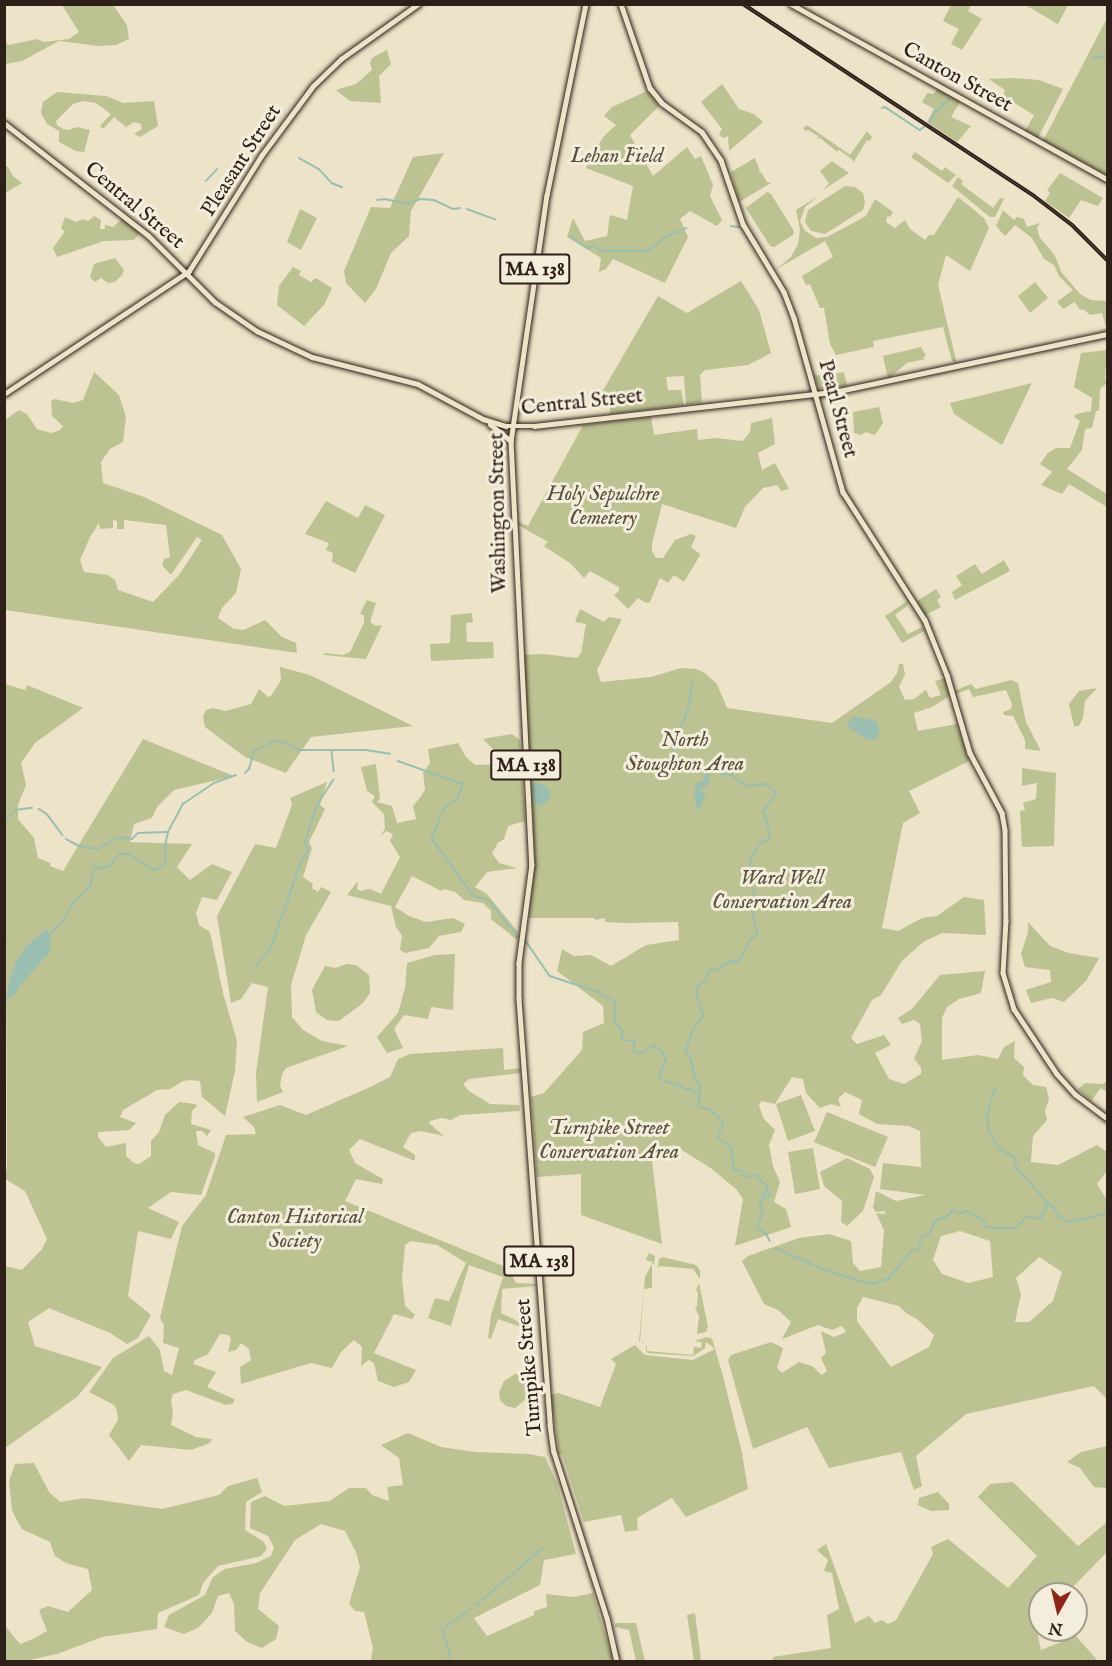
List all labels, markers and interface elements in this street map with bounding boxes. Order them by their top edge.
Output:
street label: Canton Street [898,38,1016,118]
street label: Pleasant Street [197,100,287,222]
park label: Lehan Field [571,144,663,170]
street label: Central Street [79,157,189,255]
road number: MA 138 [499,252,571,286]
street label: Pearl Street [812,357,862,461]
street label: Central Street [520,384,644,422]
street label: Washington Street [485,432,513,594]
park label: Holy Sepulchre Cemetery [547,482,659,532]
park label: North Stoughton Area [626,728,744,778]
road number: MA 138 [490,748,562,782]
park label: Ward Well Conservation Area [712,866,852,916]
park label: Turnpike Street Conservation Area [539,1116,679,1166]
park label: Canton Historical Society [227,1205,363,1255]
road number: MA 138 [503,1244,575,1278]
street label: Turnpike Street [511,1297,549,1437]
north arrow [1028,1582,1088,1642]
text: N [1048,1617,1064,1639]

